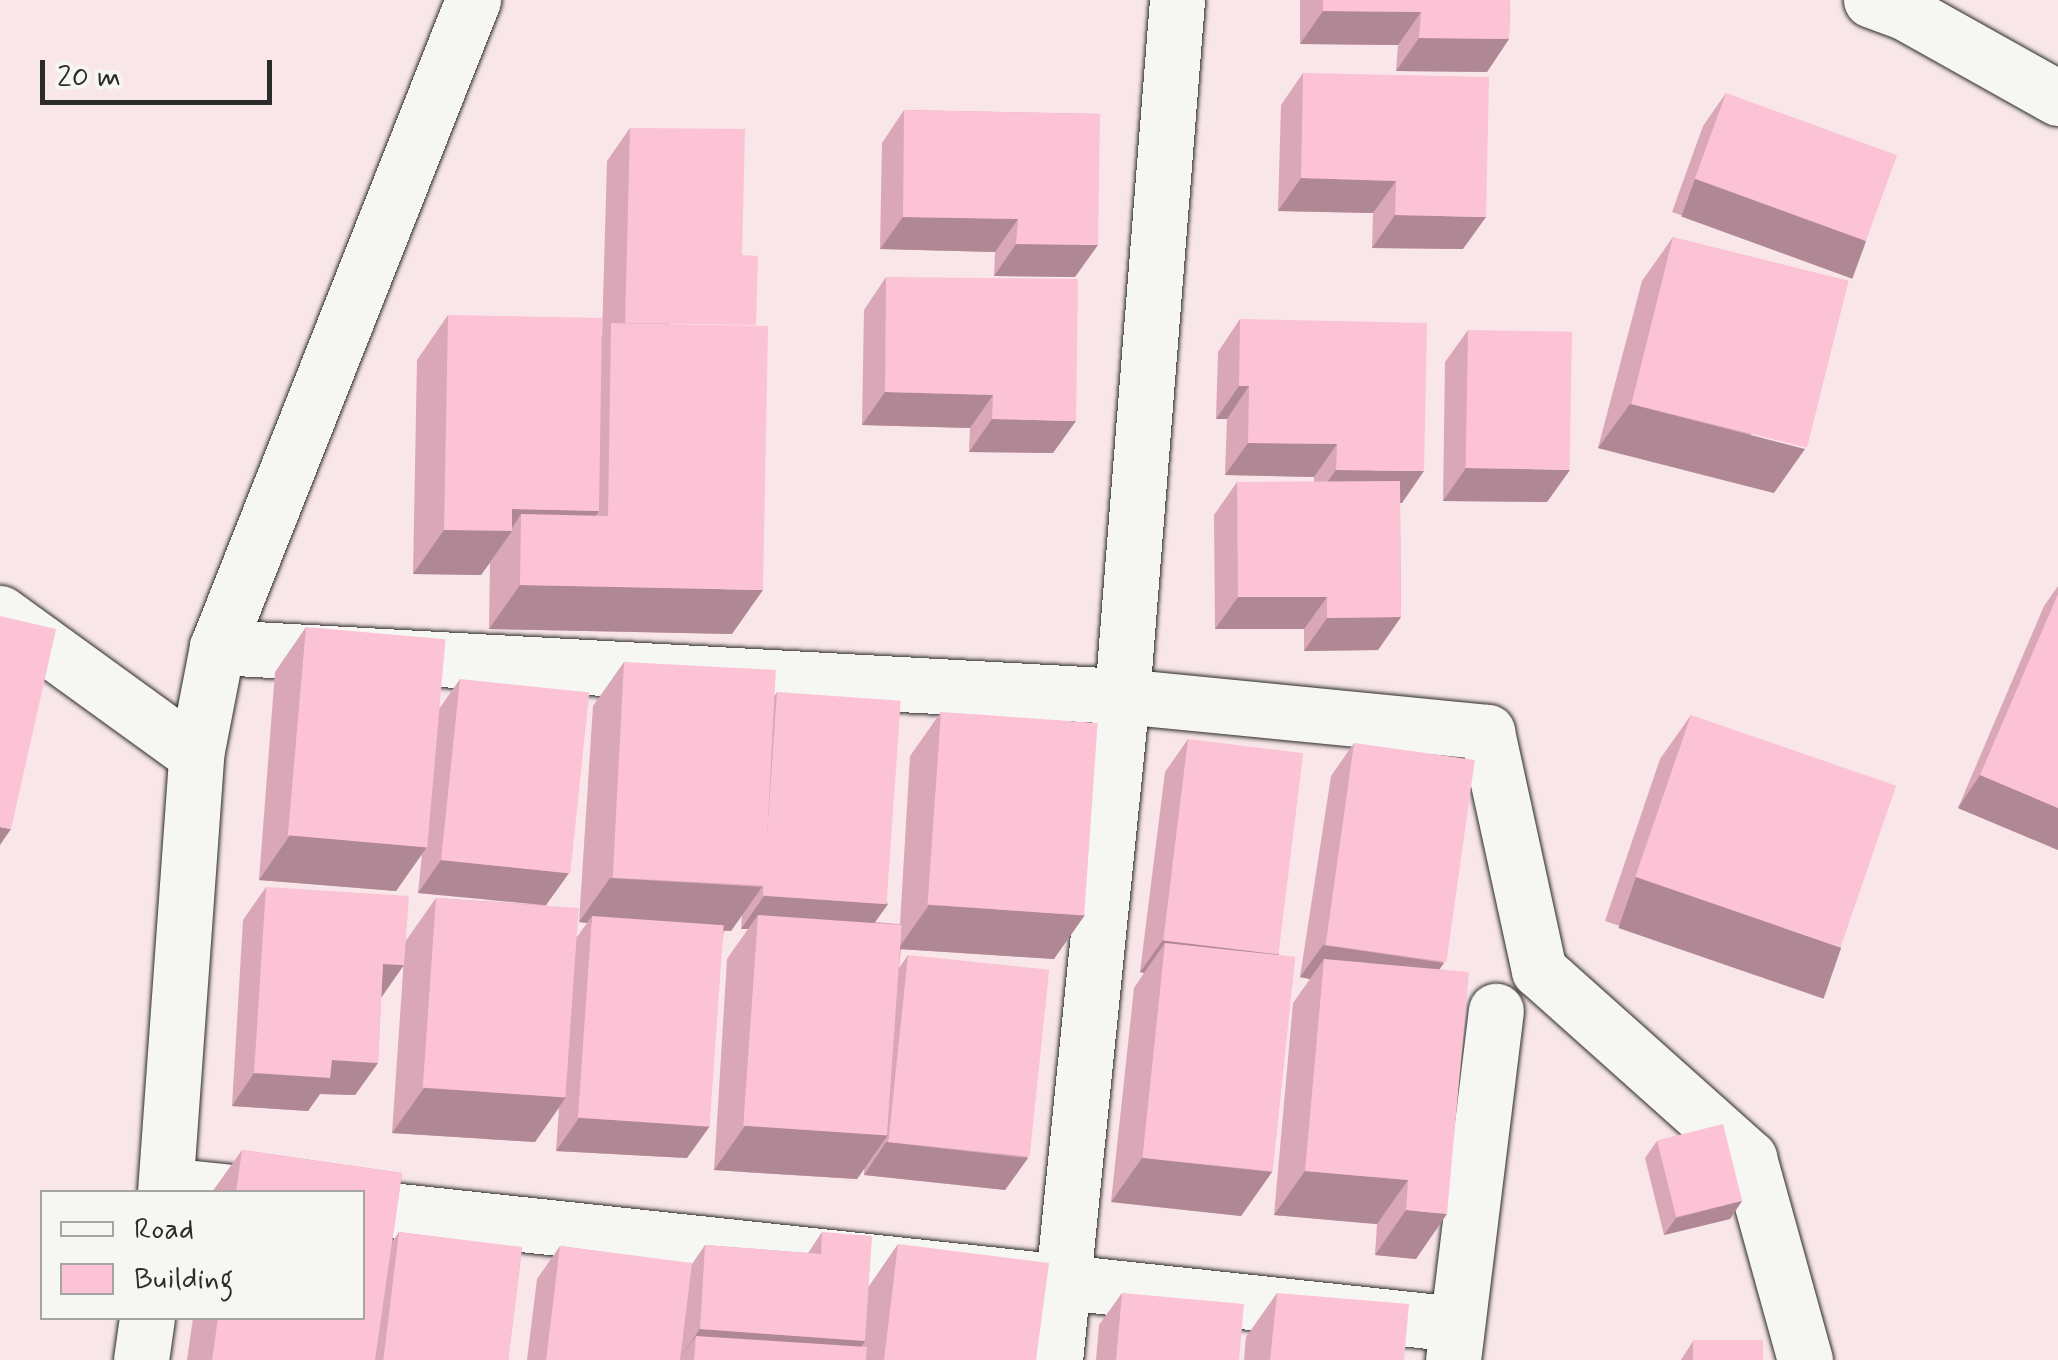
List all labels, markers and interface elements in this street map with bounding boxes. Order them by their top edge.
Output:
scale bar [45,40,278,102]
text: 20 m [57,58,121,97]
legend [40,1190,365,1320]
text: Road [134,1210,194,1249]
text: Building [134,1260,233,1299]

